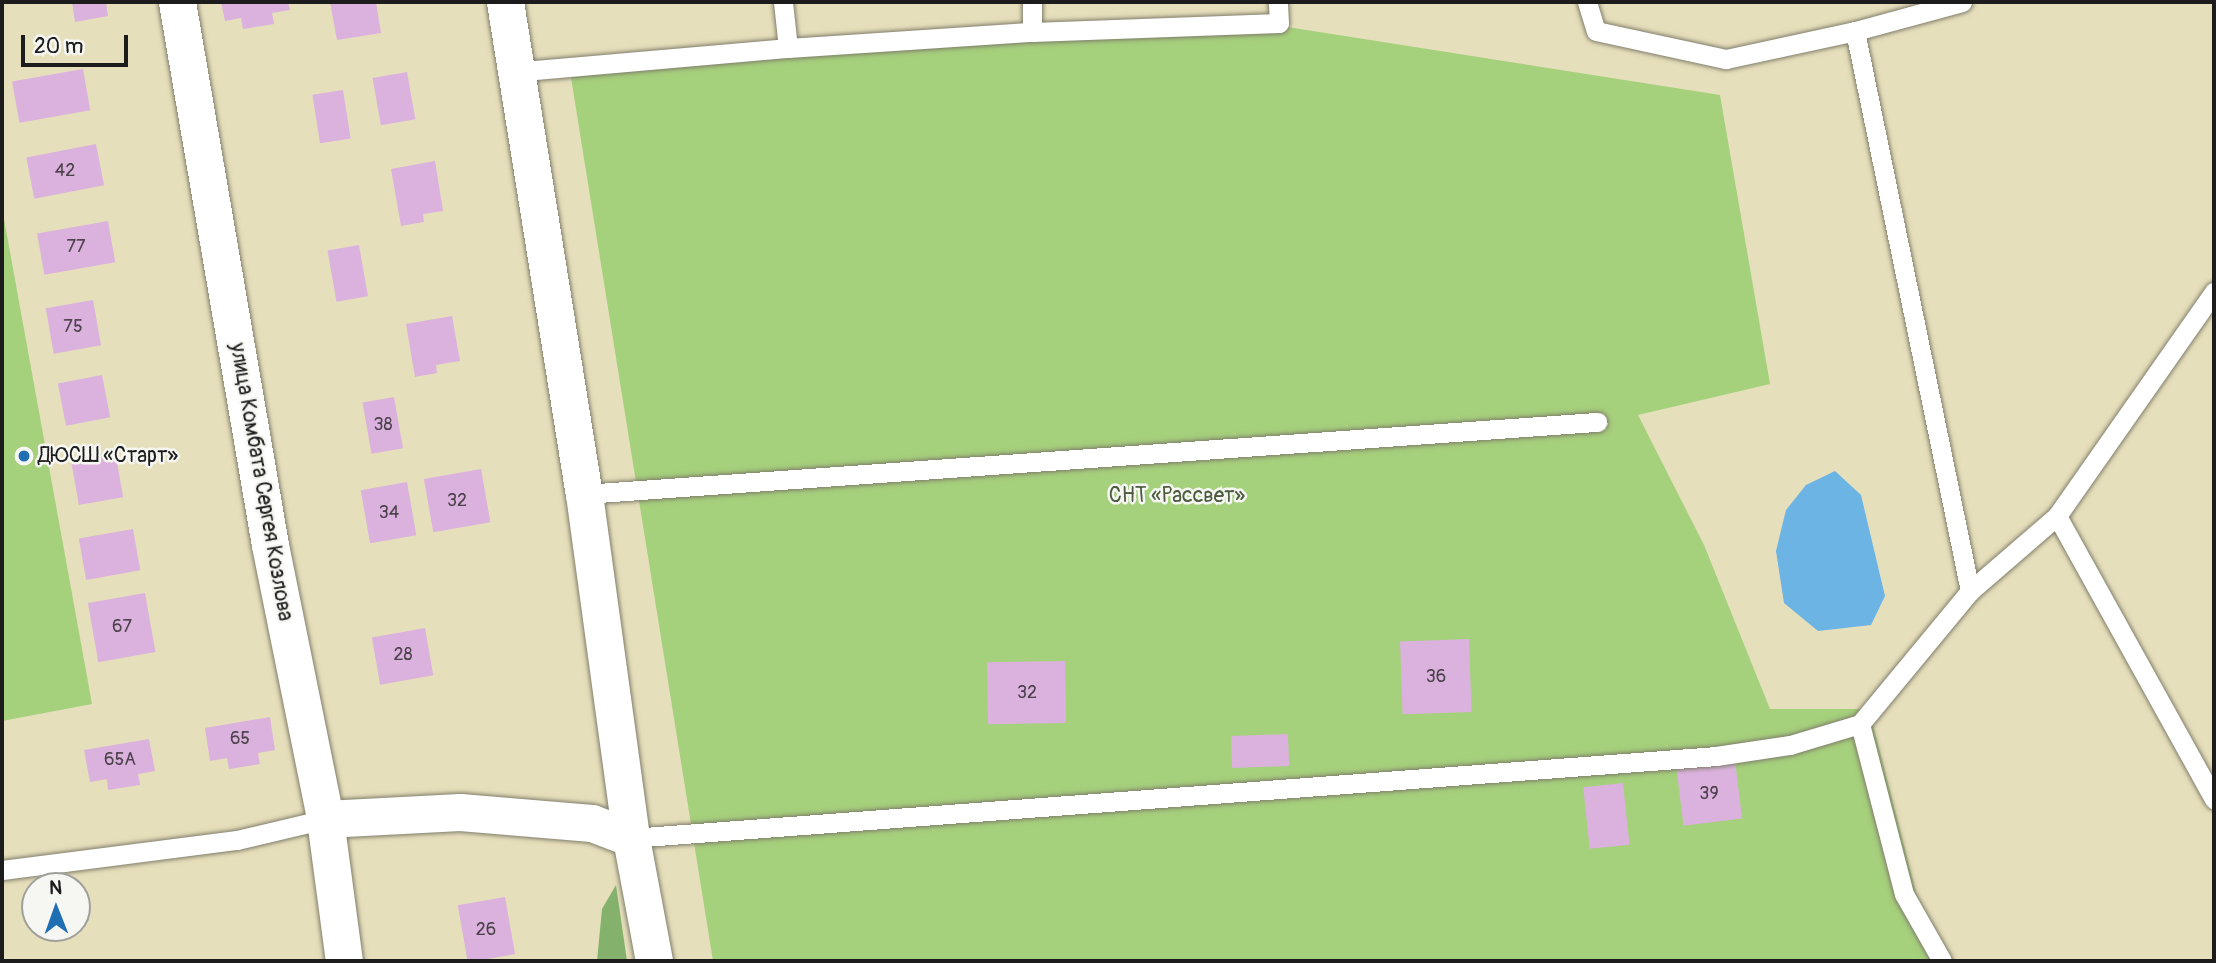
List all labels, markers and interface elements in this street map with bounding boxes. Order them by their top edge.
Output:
scale bar [24,21,131,65]
text: 20 m [34,33,83,60]
house number: 42 [55,160,75,182]
house number: 77 [66,236,86,258]
house number: 75 [63,316,83,338]
street label: улица Комбата Сергея Козлова [224,341,298,623]
house number: 38 [373,414,393,436]
place label: ДЮСШ «Старт» [38,443,178,469]
marker: ДЮСШ «Старт» [16,448,32,464]
park label: СНТ «Рассвет» [1109,483,1245,509]
house number: 32 [447,490,467,512]
house number: 34 [379,502,399,524]
house number: 67 [112,616,132,638]
house number: 28 [393,644,413,666]
house number: 36 [1426,666,1446,688]
house number: 32 [1017,682,1037,704]
house number: 65 [230,728,250,750]
house number: 65А [104,749,136,771]
house number: 39 [1699,783,1719,805]
north arrow [21,872,91,942]
text: N [49,876,62,900]
house number: 26 [476,919,496,941]

